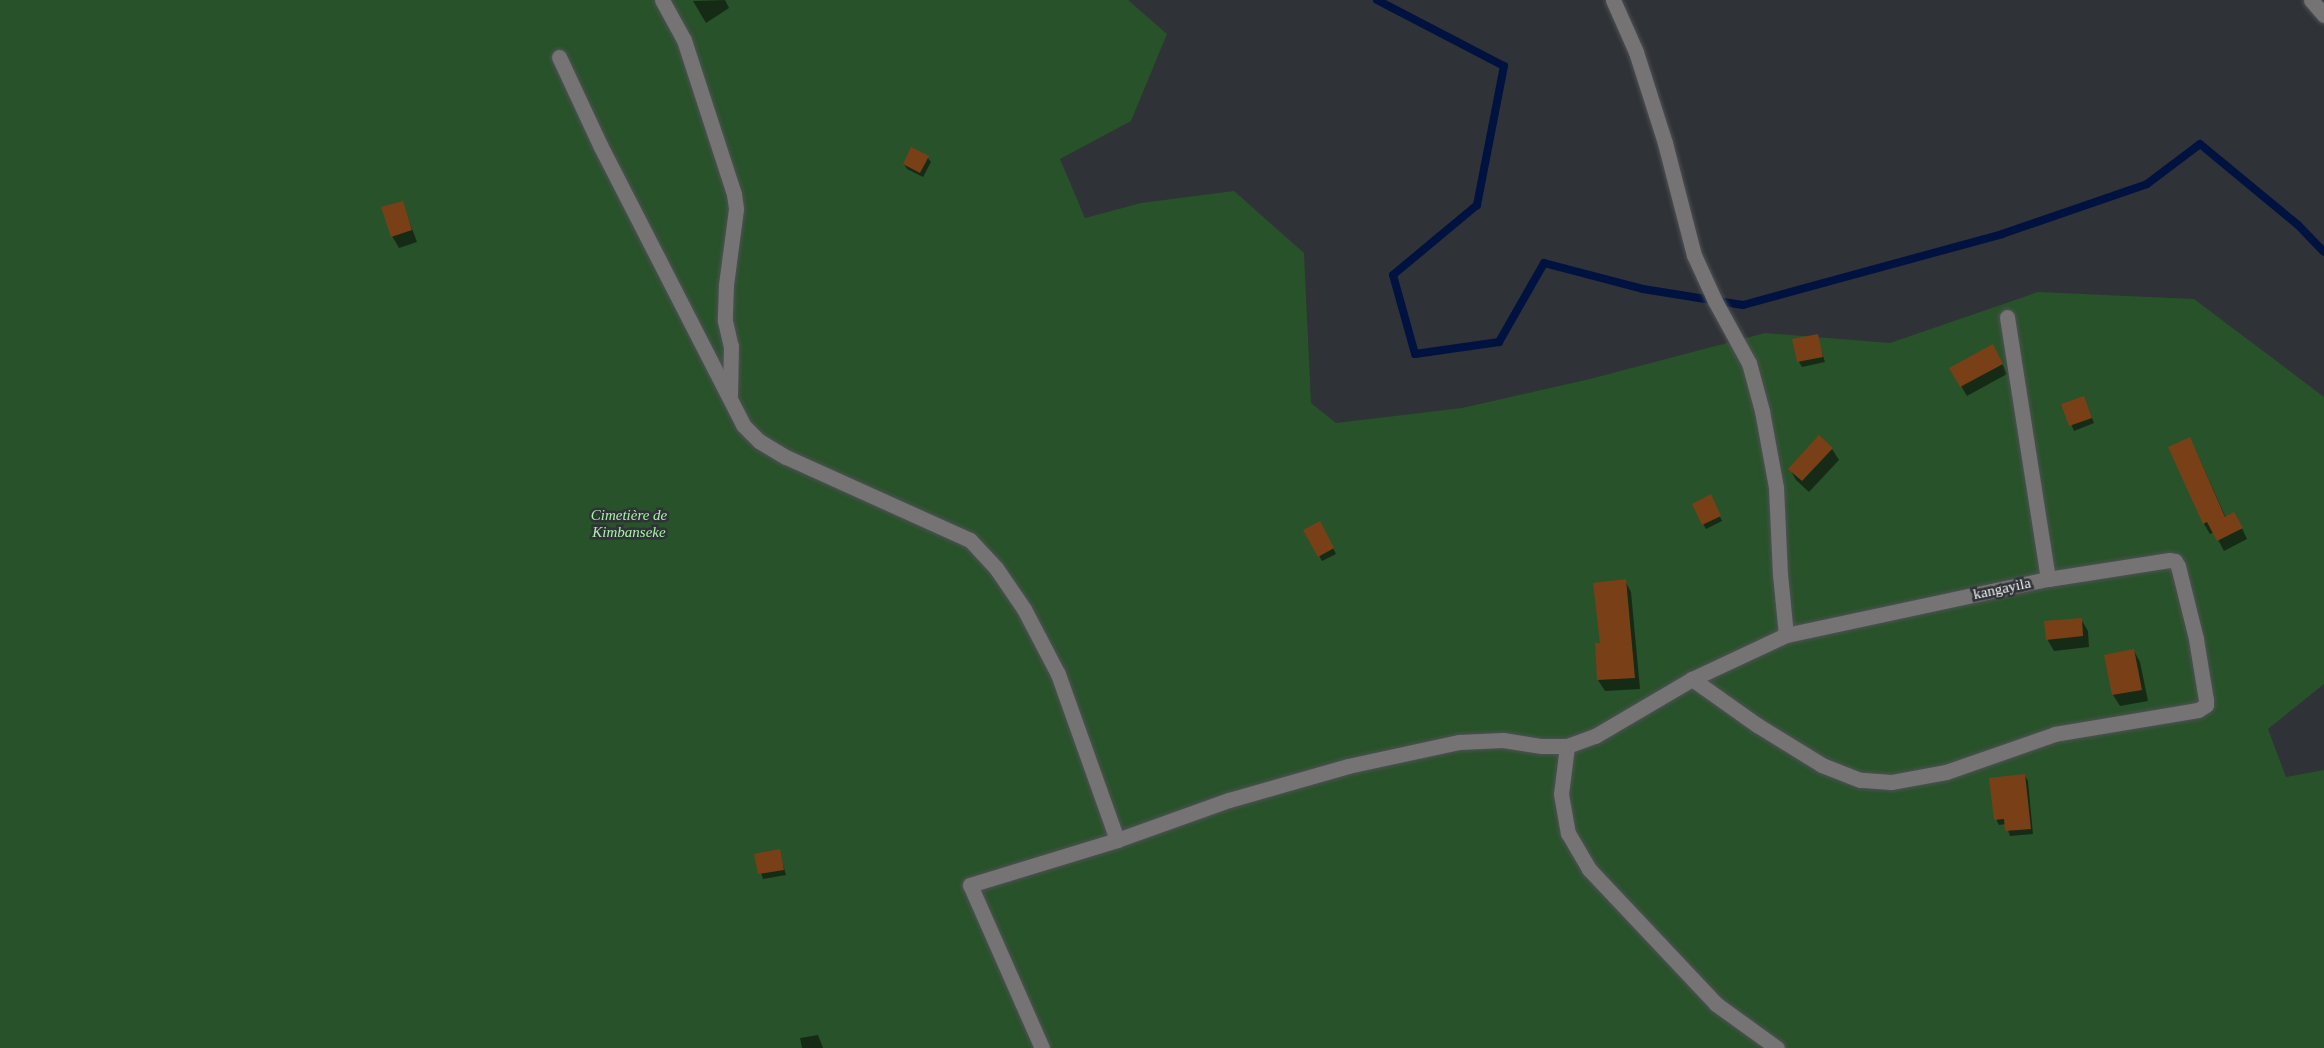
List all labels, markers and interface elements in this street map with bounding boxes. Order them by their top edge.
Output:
park label: Cimetière de Kimbanseke [591,506,667,541]
street label: kangayila [1972,574,2032,604]

